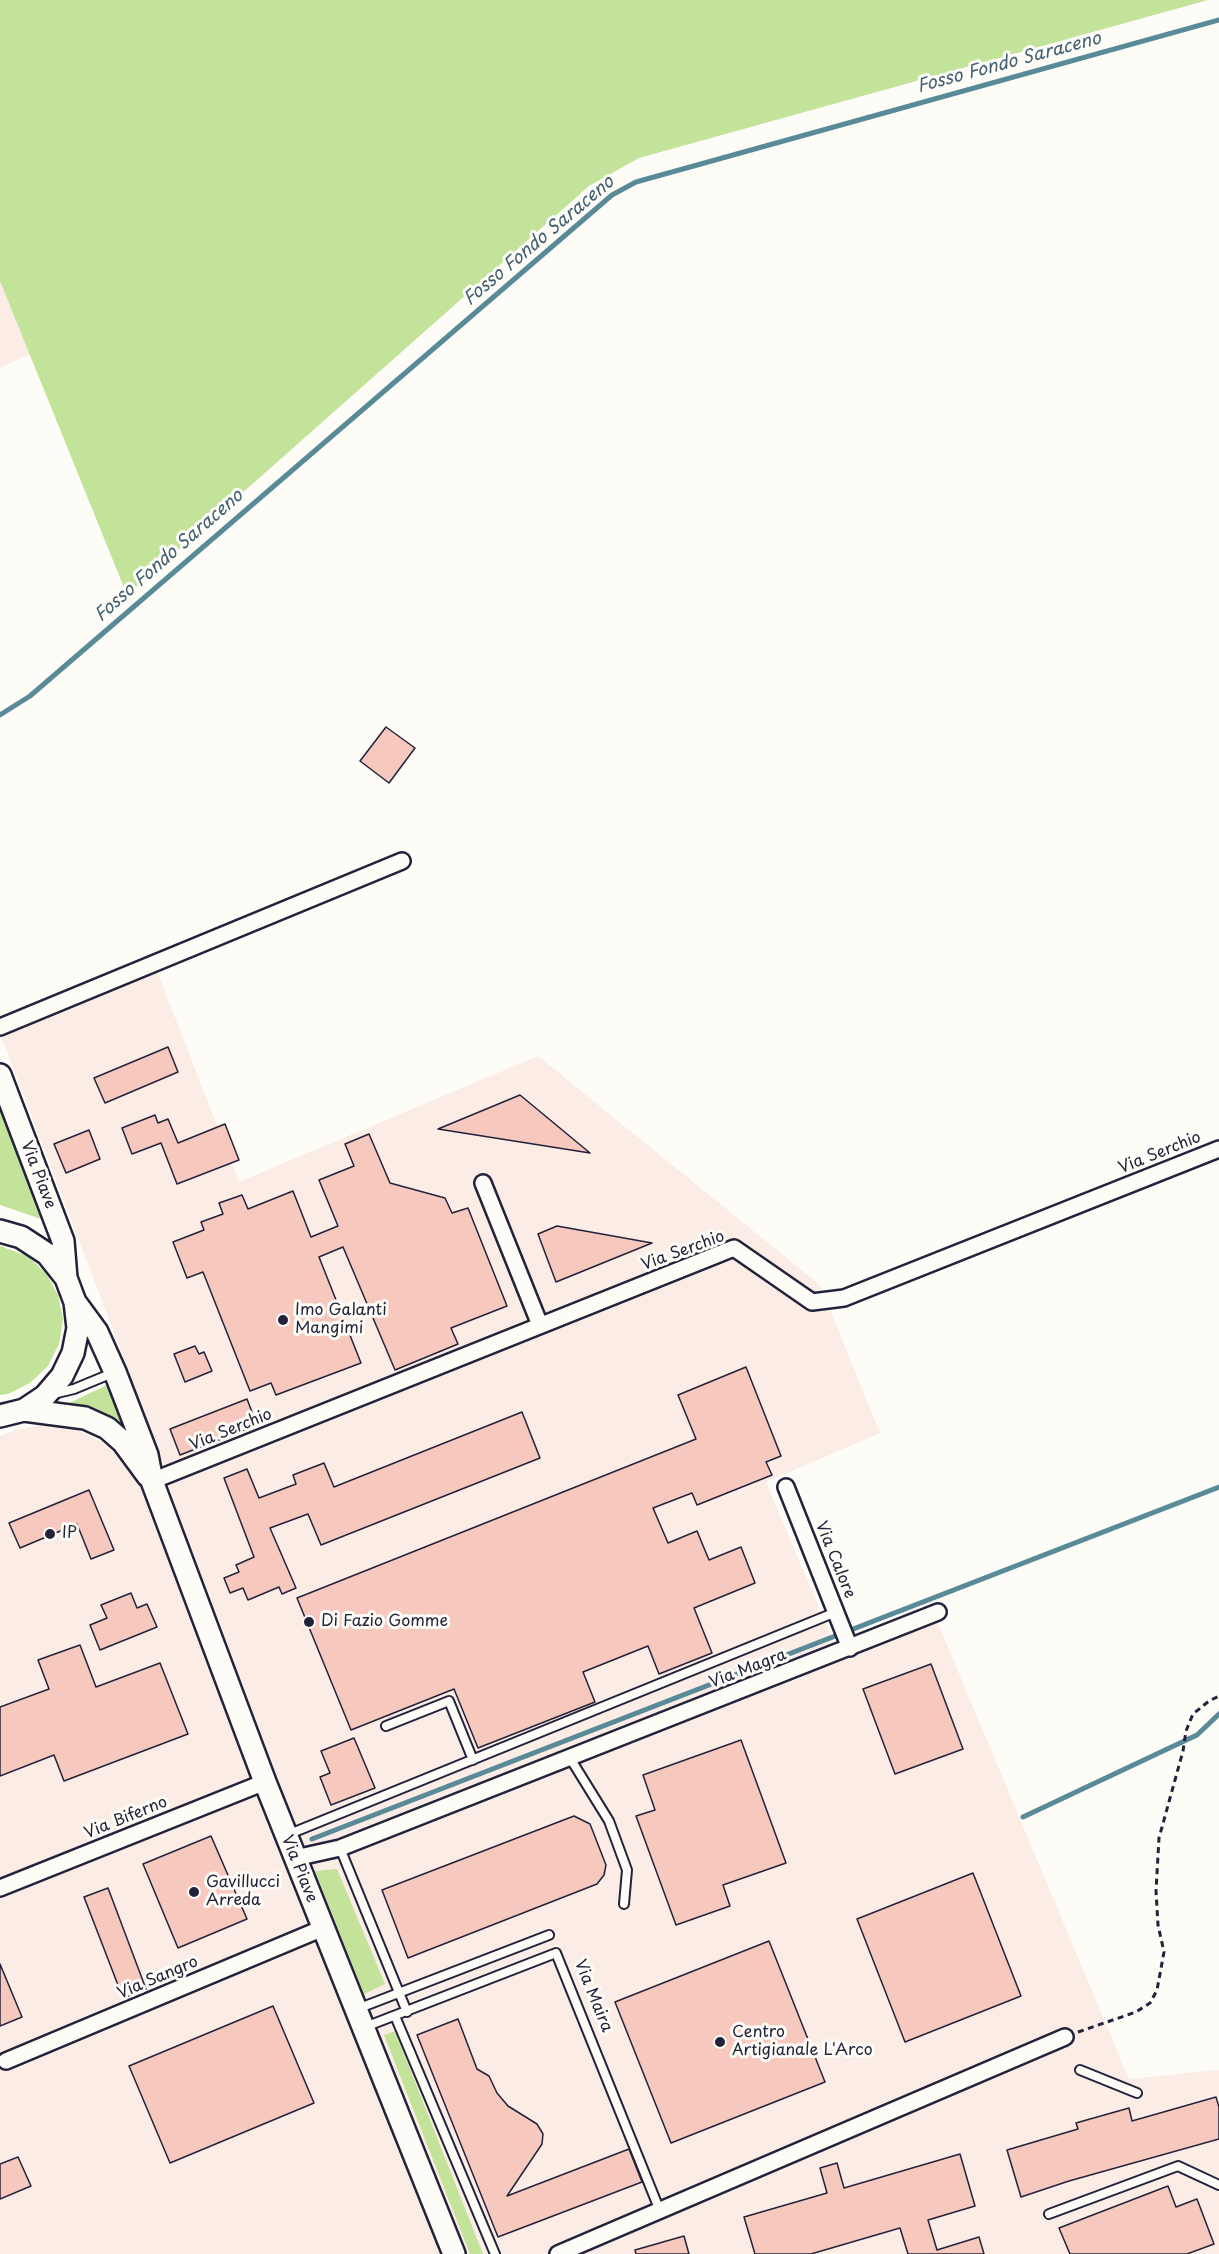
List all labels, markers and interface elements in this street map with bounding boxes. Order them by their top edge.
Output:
water label: Fosso Fondo Saraceno [915,28,1103,98]
water label: Fosso Fondo Saraceno [459,172,619,310]
water label: Fosso Fondo Saraceno [90,486,248,626]
street label: Via Serchio [1116,1128,1204,1178]
street label: Via Piave [16,1138,60,1212]
street label: Via Serchio [639,1227,727,1275]
place label: Imo Galanti Mangimi [295,1301,387,1339]
marker: Imo Galanti Mangimi [276,1313,290,1327]
street label: Via Serchio [187,1405,275,1455]
street label: Via Calore [811,1519,859,1601]
place label: IP [62,1524,77,1544]
marker: IP [43,1527,57,1541]
place label: Di Fazio Gomme [321,1612,448,1632]
marker: Di Fazio Gomme [302,1615,316,1629]
street label: Via Magra [707,1645,789,1693]
street label: Via Biferno [82,1793,170,1843]
street label: Via Piave [277,1833,321,1905]
place label: Gavillucci Arreda [206,1873,280,1911]
marker: Gavillucci Arreda [187,1885,201,1899]
street label: Via Sangro [115,1952,201,2004]
street label: Via Maira [570,1957,616,2035]
place label: Centro Artigianale L'Arco [732,2023,873,2061]
marker: Centro Artigianale L'Arco [713,2035,727,2049]

